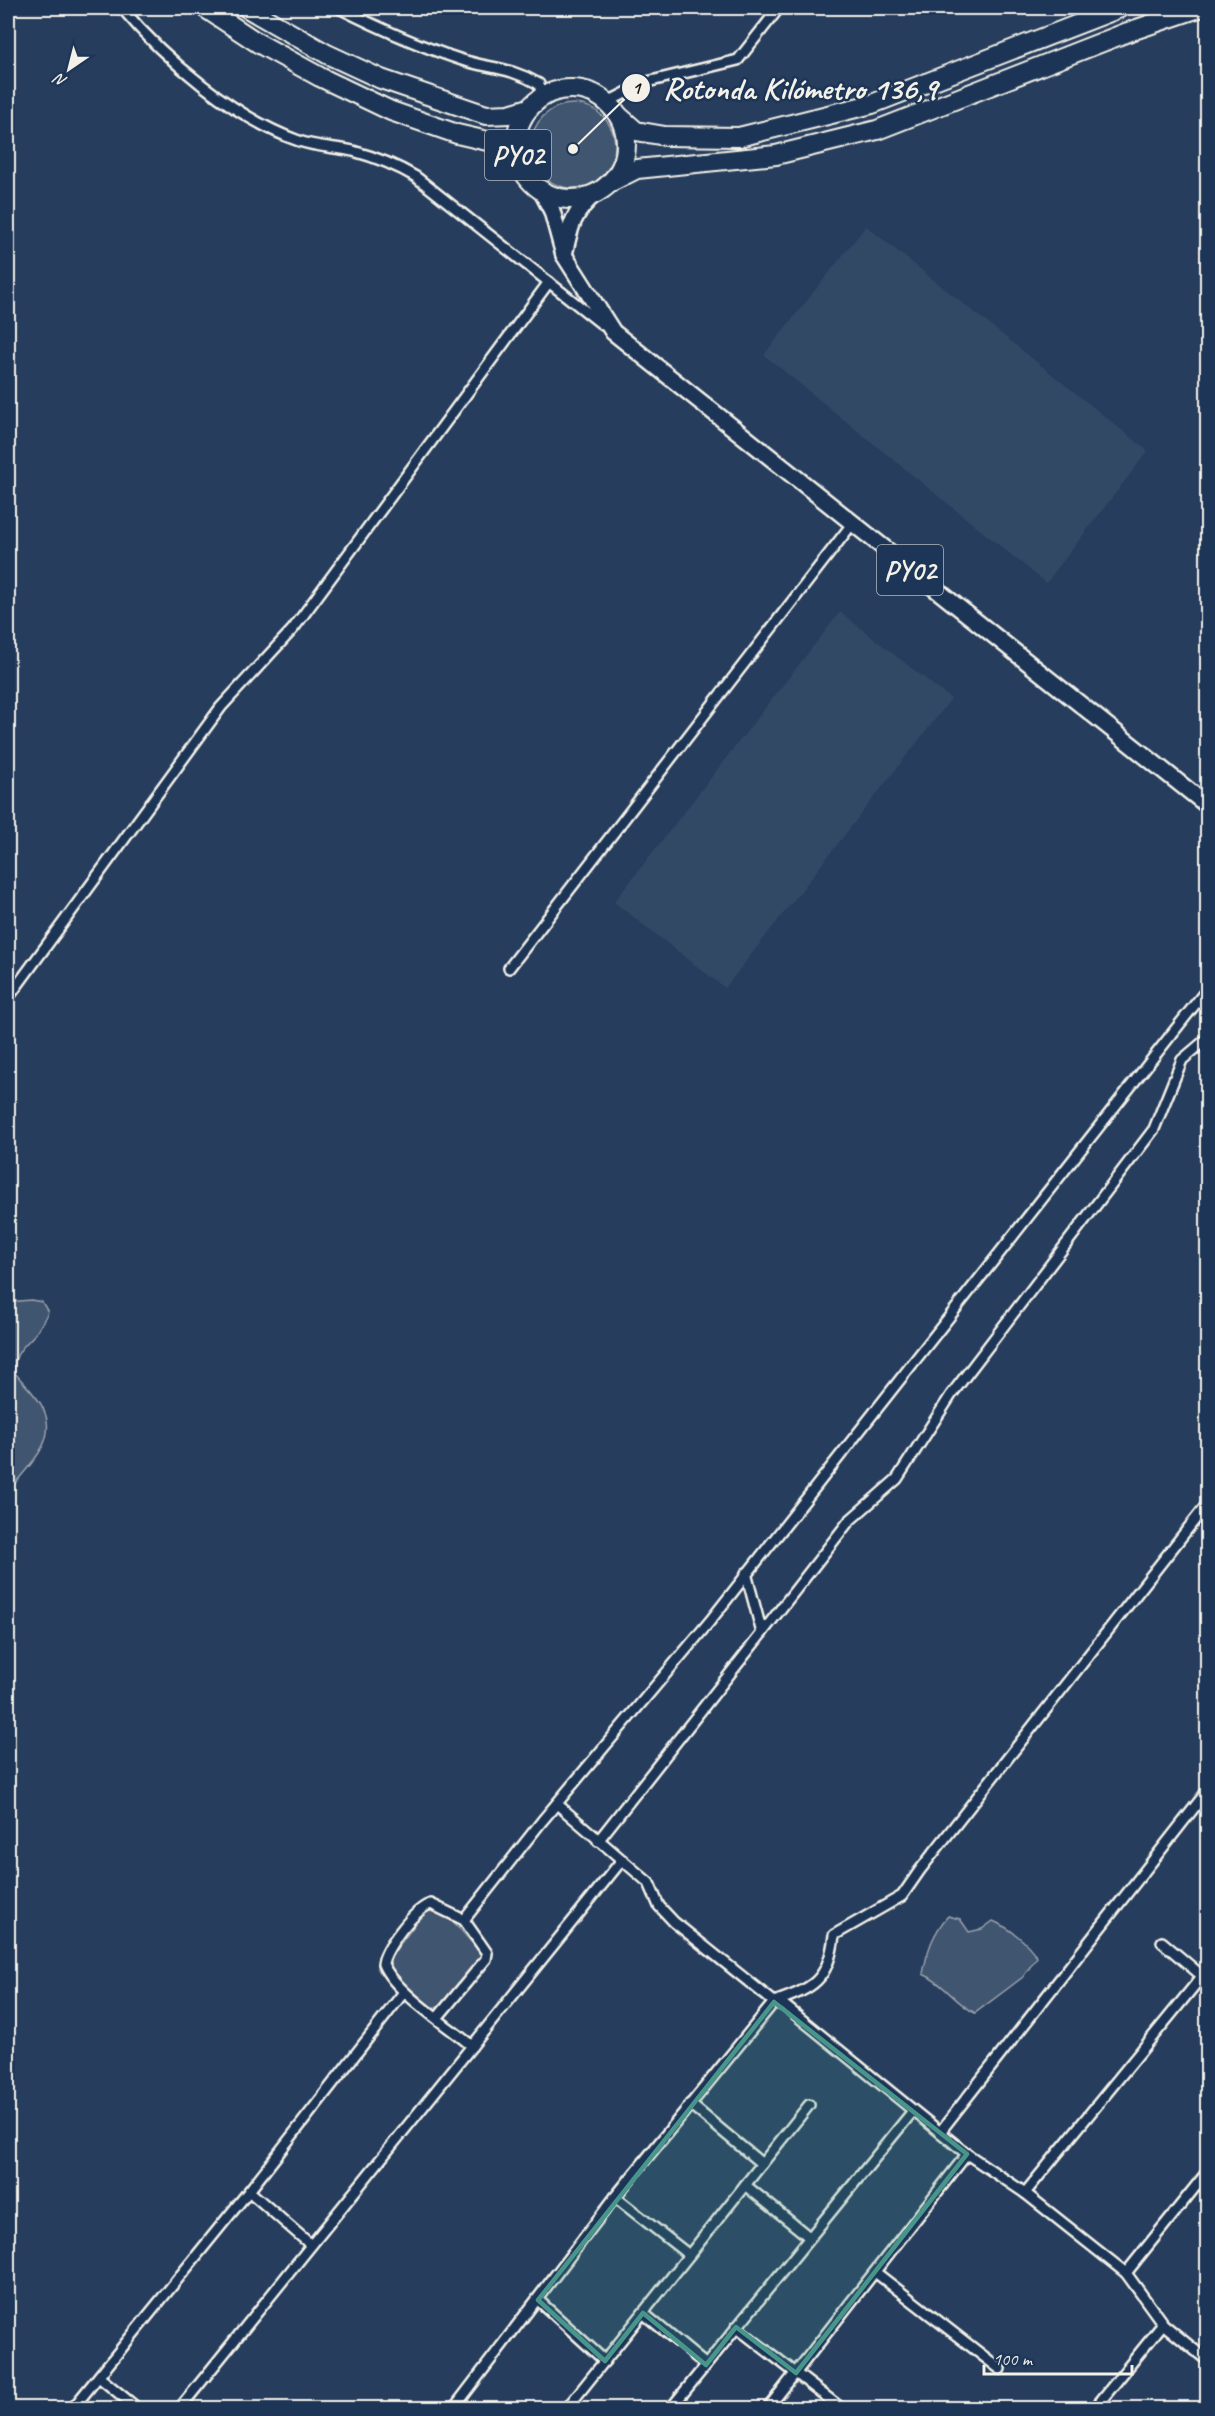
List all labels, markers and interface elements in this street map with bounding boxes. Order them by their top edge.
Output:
north arrow [39,39,99,99]
callout: Rotonda Kilómetro 136,9 [621,63,949,113]
text: N [49,68,71,92]
text: Rotonda Kilómetro 136,9 [663,68,941,109]
text: 1 [632,77,642,99]
road number: PY02 [485,130,551,180]
road number: PY02 [877,545,943,595]
scale bar [984,2338,1132,2376]
text: 100 m [993,2348,1034,2370]

